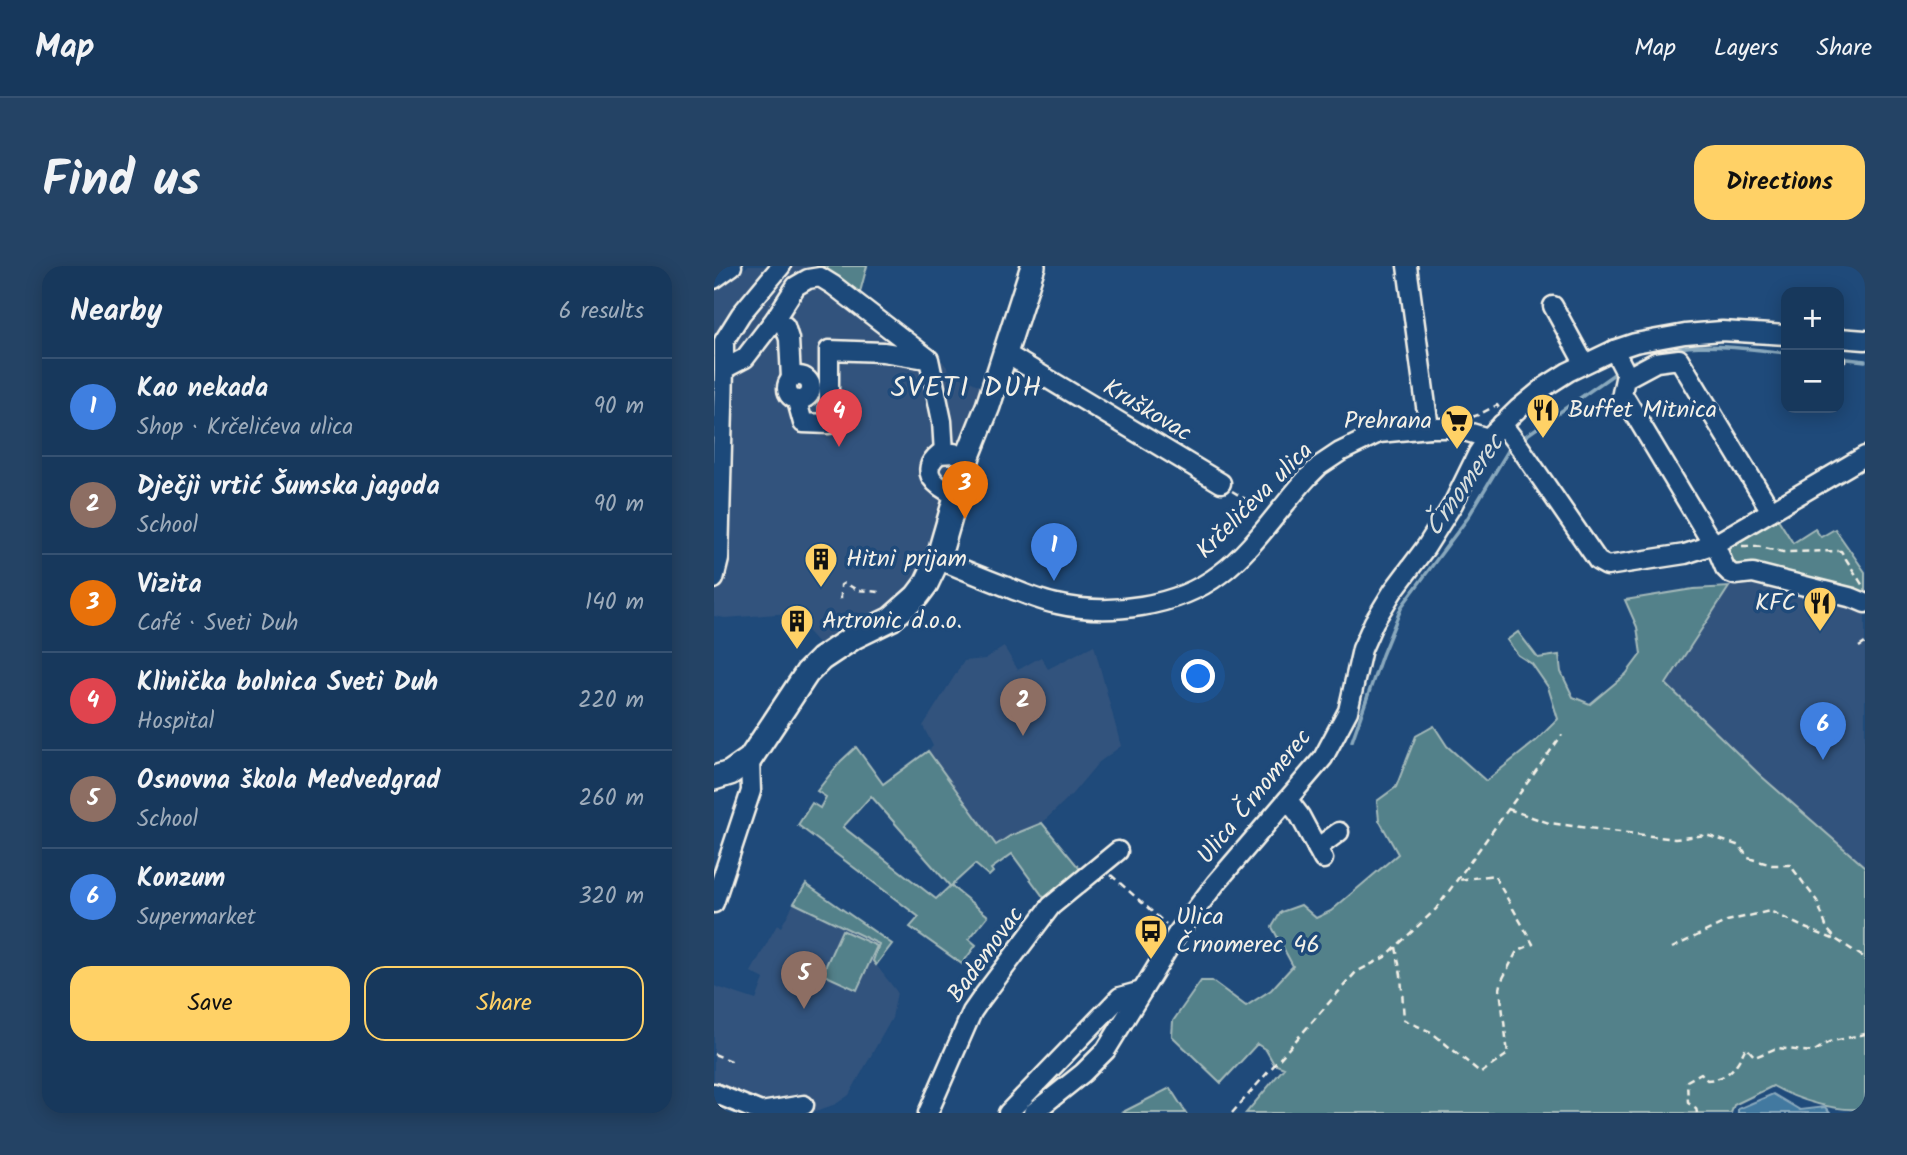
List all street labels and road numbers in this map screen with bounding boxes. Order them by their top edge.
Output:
street label: Kruškovac [1095,369,1199,453]
street label: Krčelićeva ulica [1187,433,1323,569]
street label: Ulica Črnomerec [1188,721,1322,873]
street label: Bademovac [937,898,1035,1012]

